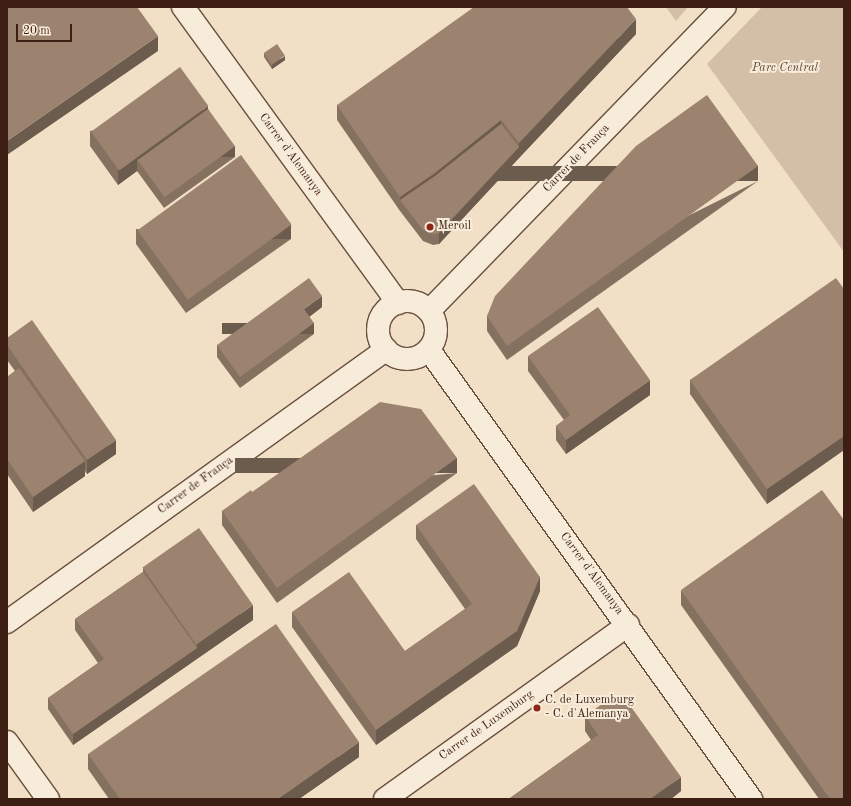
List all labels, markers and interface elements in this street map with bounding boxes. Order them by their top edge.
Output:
scale bar [18,16,74,42]
text: 20 m [23,25,50,37]
park label: Parc Central [752,62,818,76]
street label: Carrer d'Alemanya [255,111,325,199]
street label: Carrer de França [541,122,613,196]
place label: Meroil [438,220,471,234]
marker: Meroil [425,222,435,232]
street label: Carrer de França [156,454,236,518]
street label: Carrer d'Alemanya [556,530,626,618]
street label: Carrer de Luxemburg [437,688,537,764]
place label: C. de Luxemburg - C. d'Alemanya [545,694,634,722]
marker: C. de Luxemburg - C. d'Alemanya [532,703,542,713]

